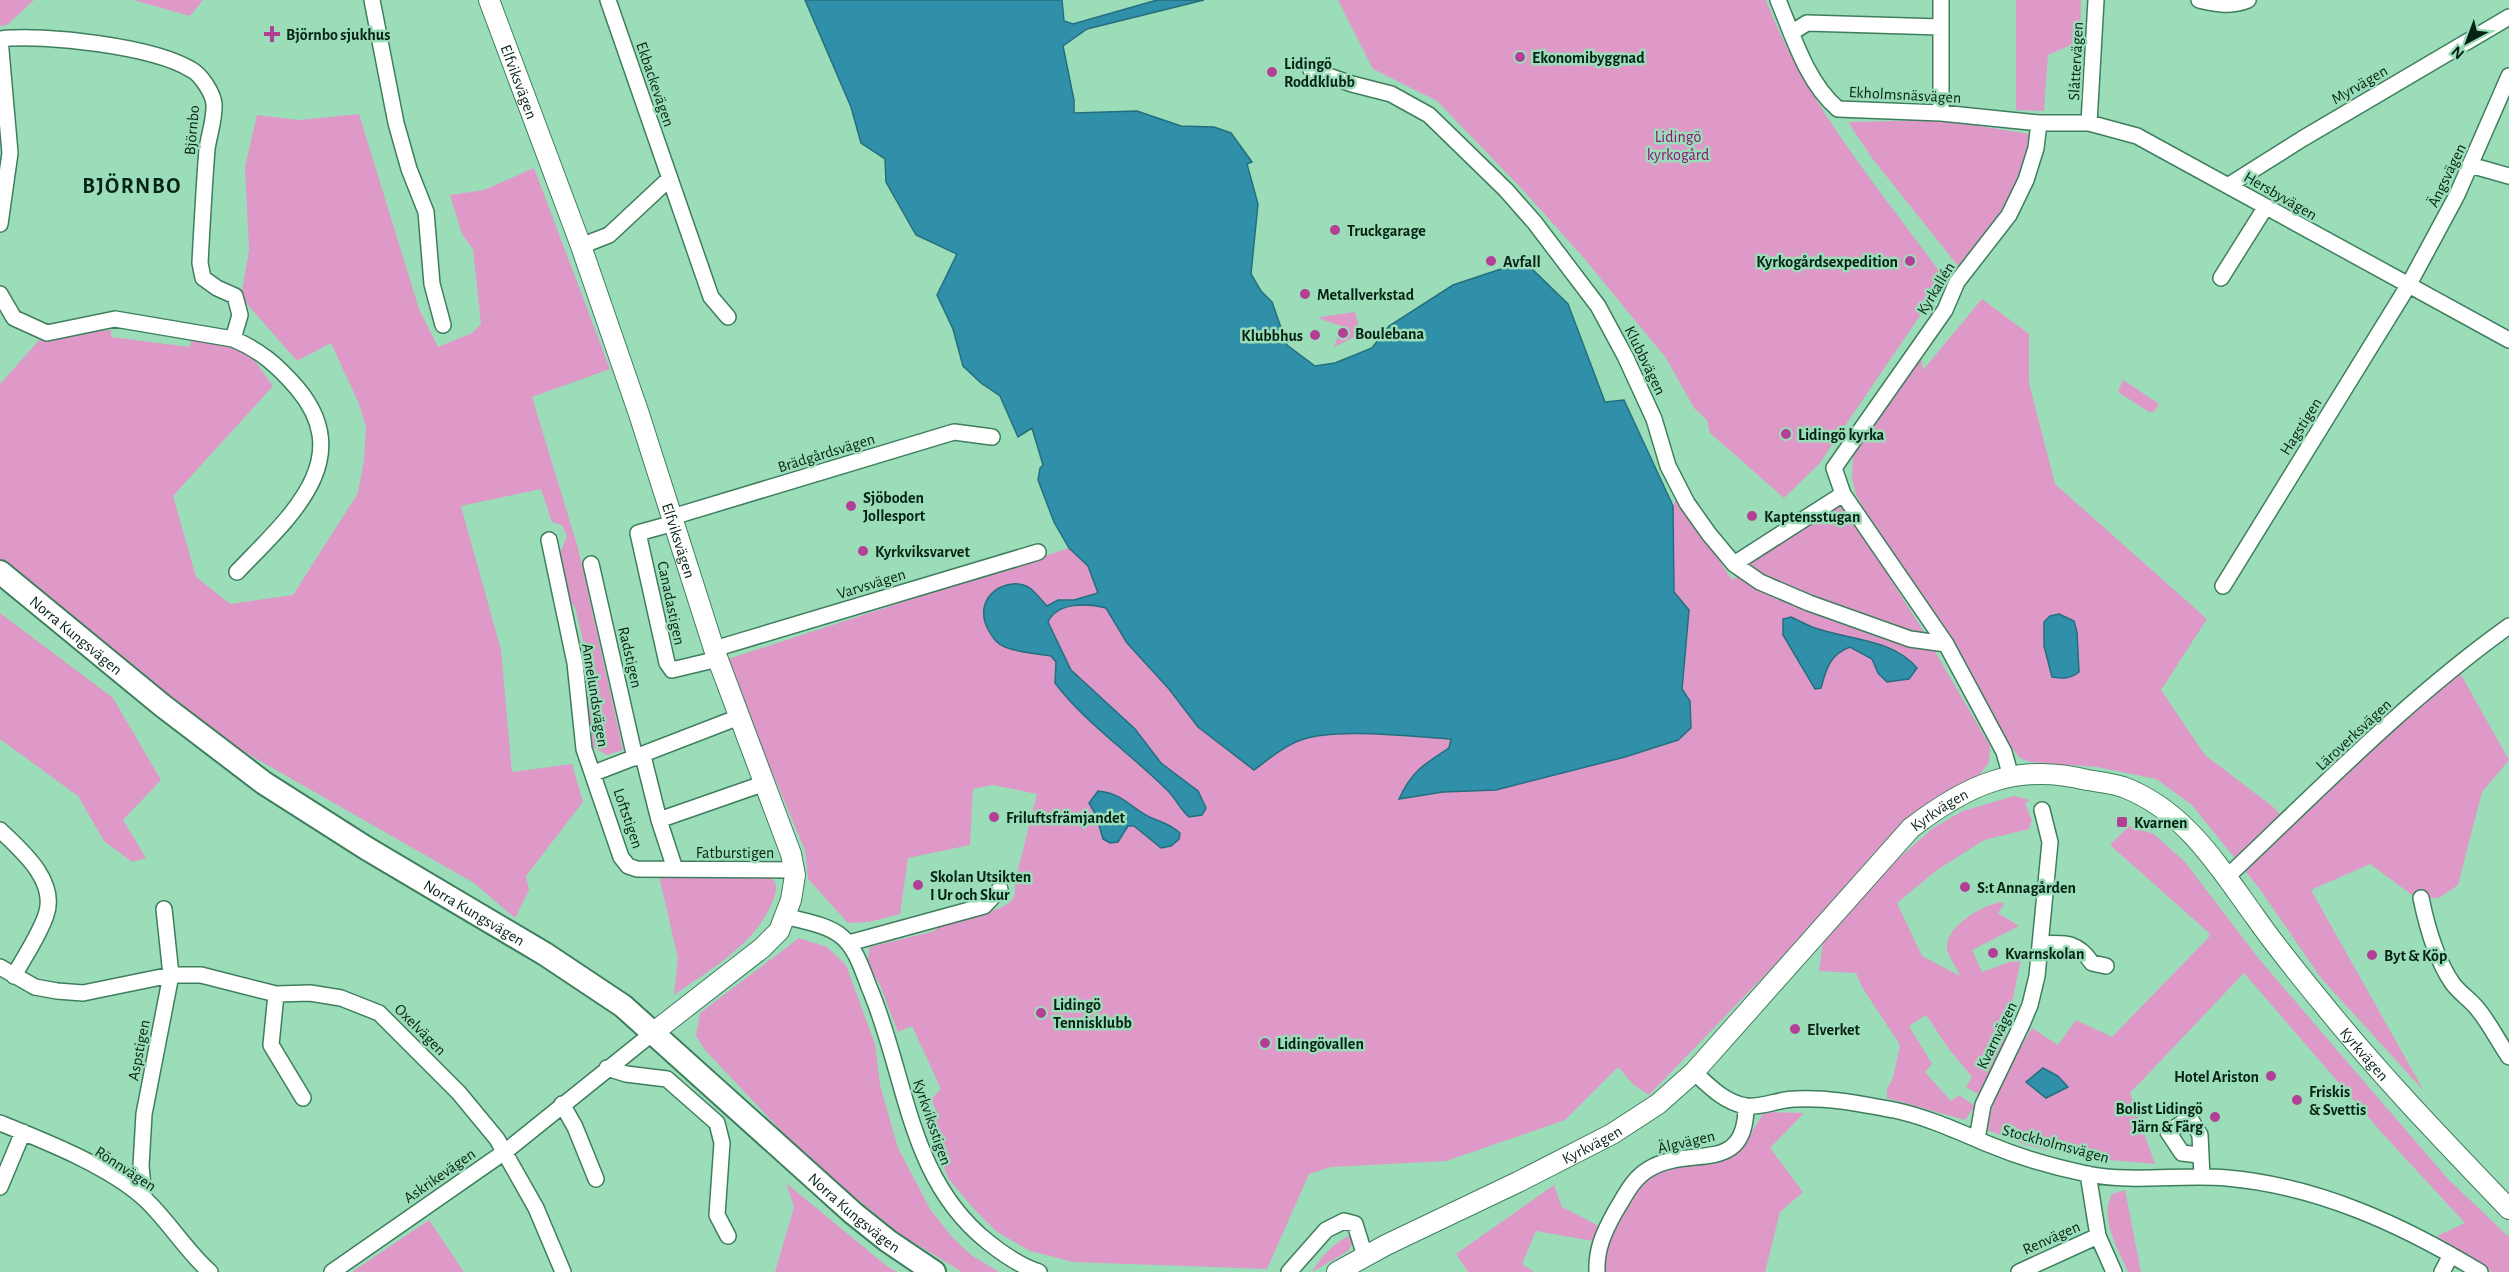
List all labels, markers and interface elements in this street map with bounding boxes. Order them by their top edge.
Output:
north arrow [2437,12,2497,72]
street label: Slåttervägen [2066,21,2086,101]
marker: Björnbo sjukhus [263,25,281,43]
place label: Björnbo sjukhus [286,27,390,44]
street label: Ekbackevägen [633,40,677,129]
street label: Elfviksvägen [497,42,540,121]
text: N [2448,43,2467,62]
marker: Ekonomibyggnad [1513,50,1527,64]
place label: Ekonomibyggnad [1532,50,1645,67]
place label: Lidingö Roddklubb [1284,56,1355,90]
street label: Myrvägen [2329,62,2391,108]
marker: Lidingö Roddklubb [1265,65,1279,79]
street label: Ekholmsnäsvägen [1848,84,1962,106]
street label: Björnbo [182,104,203,156]
park label: Lidingö kyrkogård [1647,129,1709,164]
street label: Ängsvägen [2423,140,2469,210]
street label: Hersbyvägen [2241,169,2320,224]
district label: BJÖRNBO [82,173,182,197]
marker: Truckgarage [1328,223,1342,237]
place label: Truckgarage [1347,223,1426,239]
marker: Avfall [1484,254,1498,268]
place label: Avfall [1503,254,1541,270]
place label: Kyrkogårdsexpedition [1756,254,1898,271]
marker: Kyrkogårdsexpedition [1903,254,1917,268]
street label: Kyrkallén [1914,259,1959,318]
marker: Metallverkstad [1298,287,1312,301]
place label: Metallverkstad [1317,287,1415,303]
street label: Klubbvägen [1622,323,1669,397]
marker: Boulebana [1336,326,1350,340]
place label: Boulebana [1355,326,1425,342]
place label: Klubbhus [1241,328,1303,344]
marker: Klubbhus [1308,328,1322,342]
street label: Hagstigen [2277,395,2325,458]
marker: Lidingö kyrka [1779,427,1793,441]
place label: Lidingö kyrka [1798,427,1885,444]
street label: Brädgårdsvägen [776,431,877,475]
place label: Sjöboden Jollesport [863,490,926,524]
marker: Sjöboden Jollesport [844,499,858,513]
street label: Elfviksvägen [659,501,698,580]
marker: Kaptensstugan [1745,509,1759,523]
place label: Kaptensstugan [1764,509,1860,525]
marker: Kyrkviksvarvet [856,544,870,558]
place label: Kyrkviksvarvet [875,544,970,561]
street label: Canadastigen [654,560,688,647]
street label: Varvsvägen [835,566,907,602]
street label: Norra Kungsvägen [27,593,125,678]
street label: Radstigen [615,625,645,689]
street label: Annelundsvägen [579,642,611,748]
street label: Läroverksvägen [2313,696,2394,773]
street label: Loftstigen [610,786,646,850]
street label: Kyrkvägen [1908,786,1971,834]
marker: Friluftsfrämjandet [987,810,1001,824]
place label: Friluftsfrämjandet [1006,810,1126,827]
marker: Kvarnen [2115,815,2129,829]
place label: Kvarnen [2134,815,2187,831]
street label: Fatburstigen [696,845,774,861]
place label: Skolan Utsikten I Ur och Skur [930,869,1031,903]
street label: Norra Kungsvägen [421,877,527,949]
marker: Skolan Utsikten I Ur och Skur [911,878,925,892]
marker: S:t Annagården [1958,880,1972,894]
place label: S:t Annagården [1977,880,2076,896]
marker: Kvarnskolan [1986,946,2000,960]
place label: Kvarnskolan [2005,946,2084,962]
marker: Byt & Köp [2365,948,2379,962]
place label: Byt & Köp [2384,948,2447,965]
place label: Lidingö Tennisklubb [1053,997,1132,1031]
street label: Kvarnvägen [1974,999,2020,1072]
street label: Oxelvägen [391,1001,449,1059]
marker: Lidingö Tennisklubb [1034,1006,1048,1020]
street label: Aspstigen [125,1018,153,1082]
marker: Elverket [1788,1022,1802,1036]
place label: Elverket [1807,1022,1861,1038]
street label: Kyrkvägen [2337,1025,2391,1084]
marker: Lidingövallen [1258,1036,1272,1050]
place label: Lidingövallen [1277,1036,1364,1052]
place label: Hotel Ariston [2174,1069,2259,1085]
marker: Hotel Ariston [2264,1069,2278,1083]
street label: Kyrkviksstigen [909,1077,954,1168]
place label: Friskis & Svettis [2309,1084,2366,1118]
marker: Friskis & Svettis [2290,1093,2304,1107]
place label: Bolist Lidingö Järn & Färg [2116,1101,2204,1135]
marker: Bolist Lidingö Järn & Färg [2208,1110,2222,1124]
street label: Stockholmsvägen [2001,1122,2111,1166]
street label: Kyrkvägen [1560,1123,1625,1167]
street label: Älgvägen [1656,1126,1716,1156]
street label: Rönnvägen [92,1143,159,1194]
street label: Askrikevägen [401,1145,478,1206]
street label: Norra Kungsvägen [805,1170,903,1256]
street label: Renvägen [2020,1218,2083,1258]

